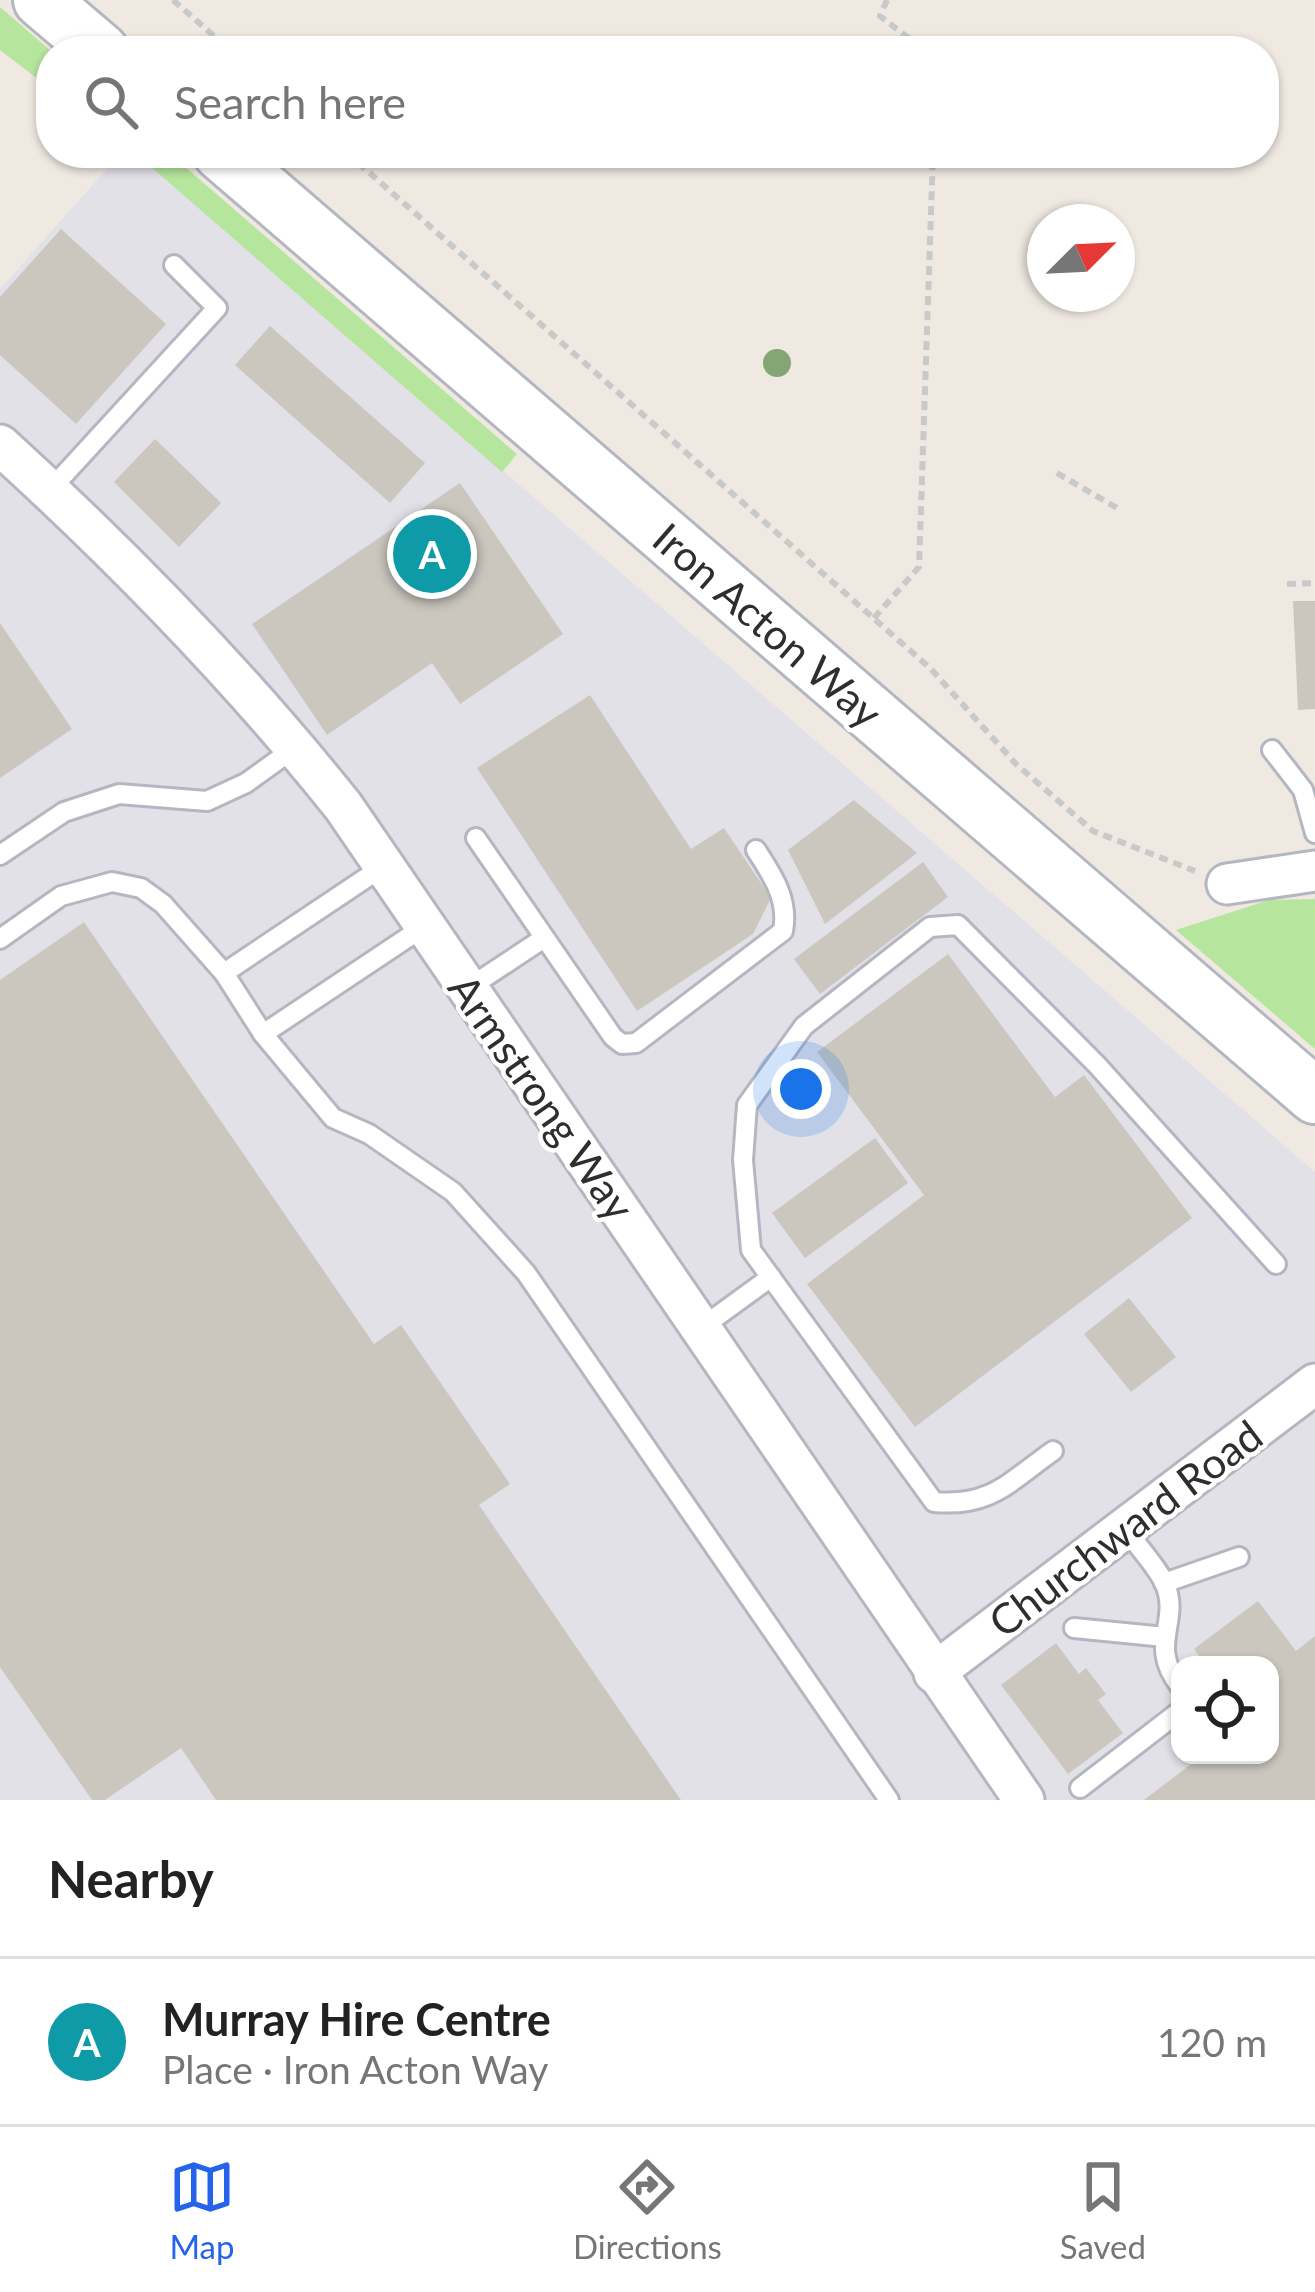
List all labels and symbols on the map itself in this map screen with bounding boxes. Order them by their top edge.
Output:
north arrow [1027,204,1135,312]
pin: A [393,509,471,599]
street label: Iron Acton Way [644,512,893,738]
street label: Armstrong Way [439,965,645,1230]
your location [771,1059,831,1119]
street label: Churchward Road [979,1409,1271,1647]

